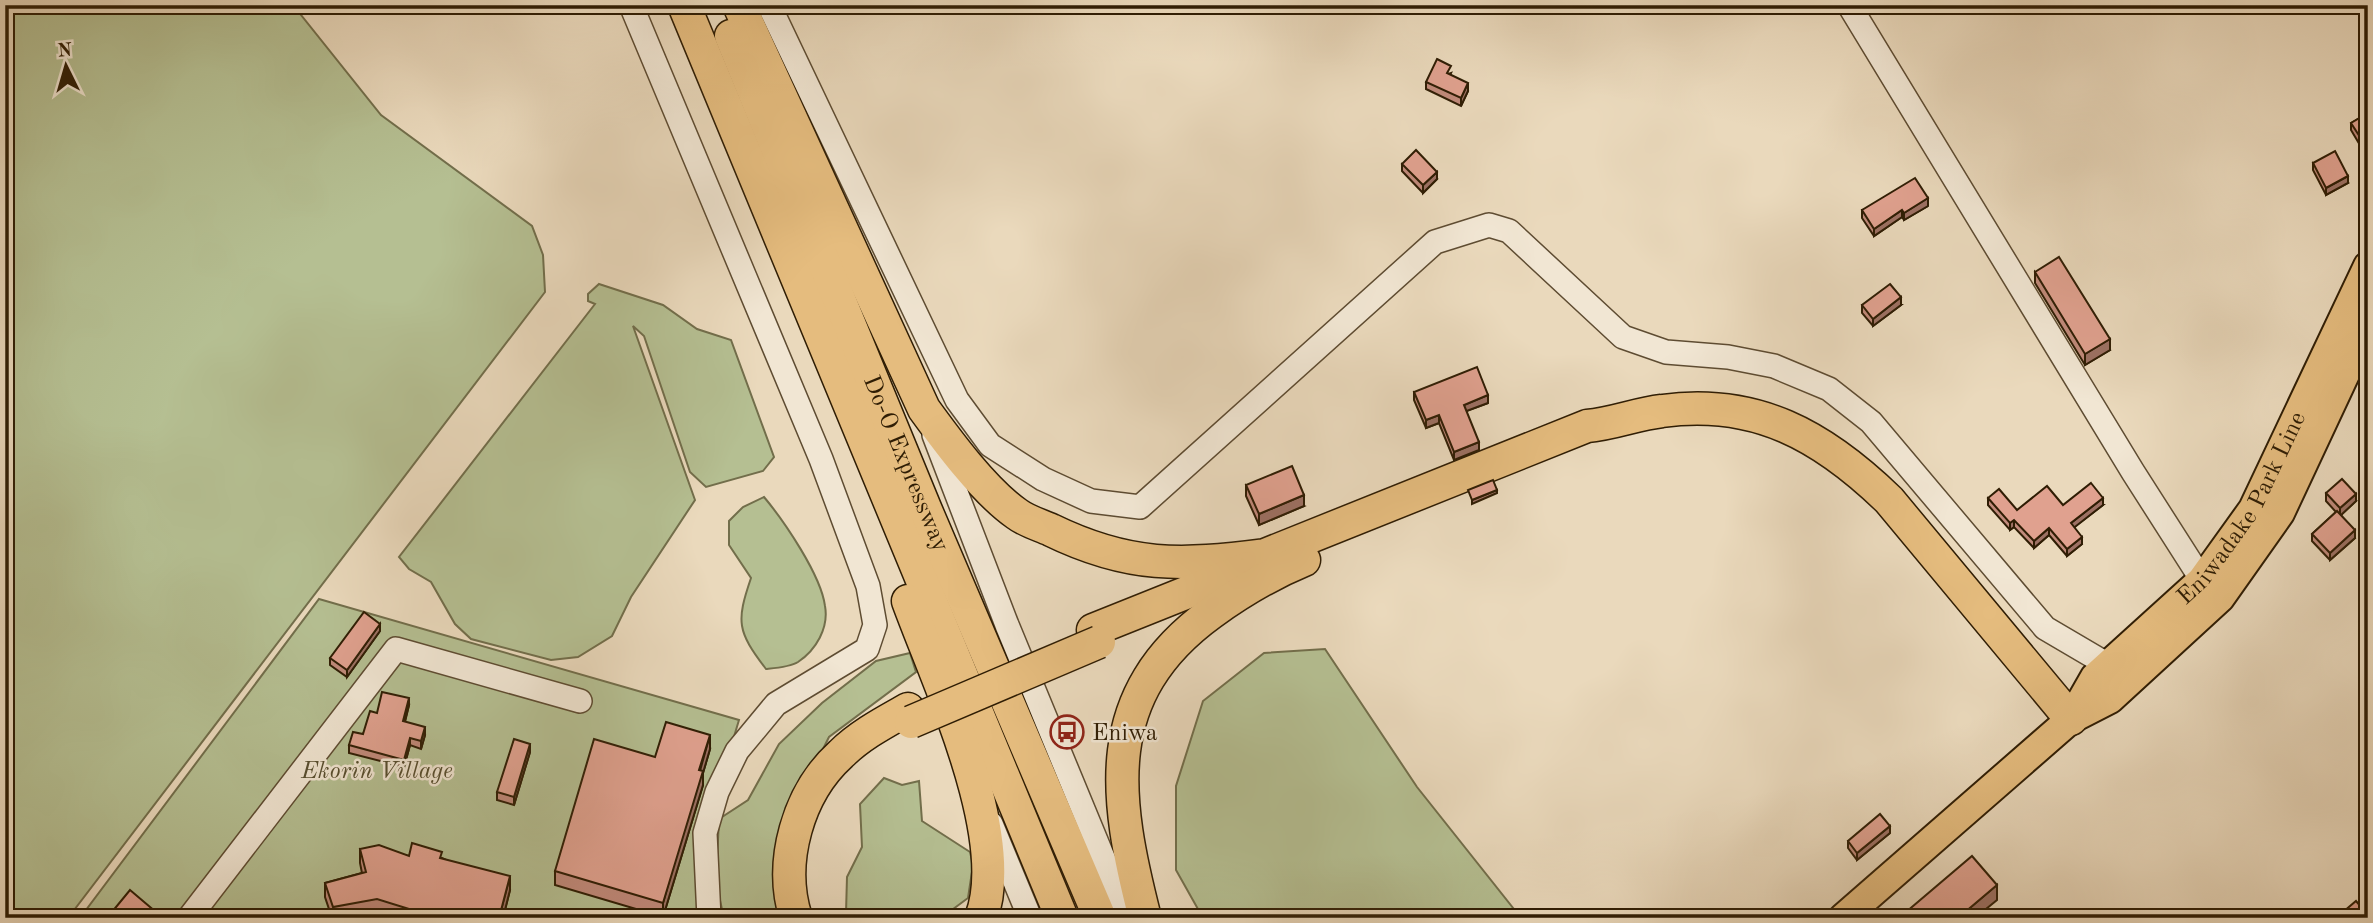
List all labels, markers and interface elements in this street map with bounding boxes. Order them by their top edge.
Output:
north arrow [32,32,102,102]
text: N [57,41,73,62]
street label: Do-O Expressway [858,372,952,556]
street label: Eniwadake Park Line [2174,409,2311,610]
bus stop icon: Eniwa [1048,713,1086,751]
place label: Eniwa [1092,722,1158,746]
park label: Ekorin Village [300,760,453,784]

